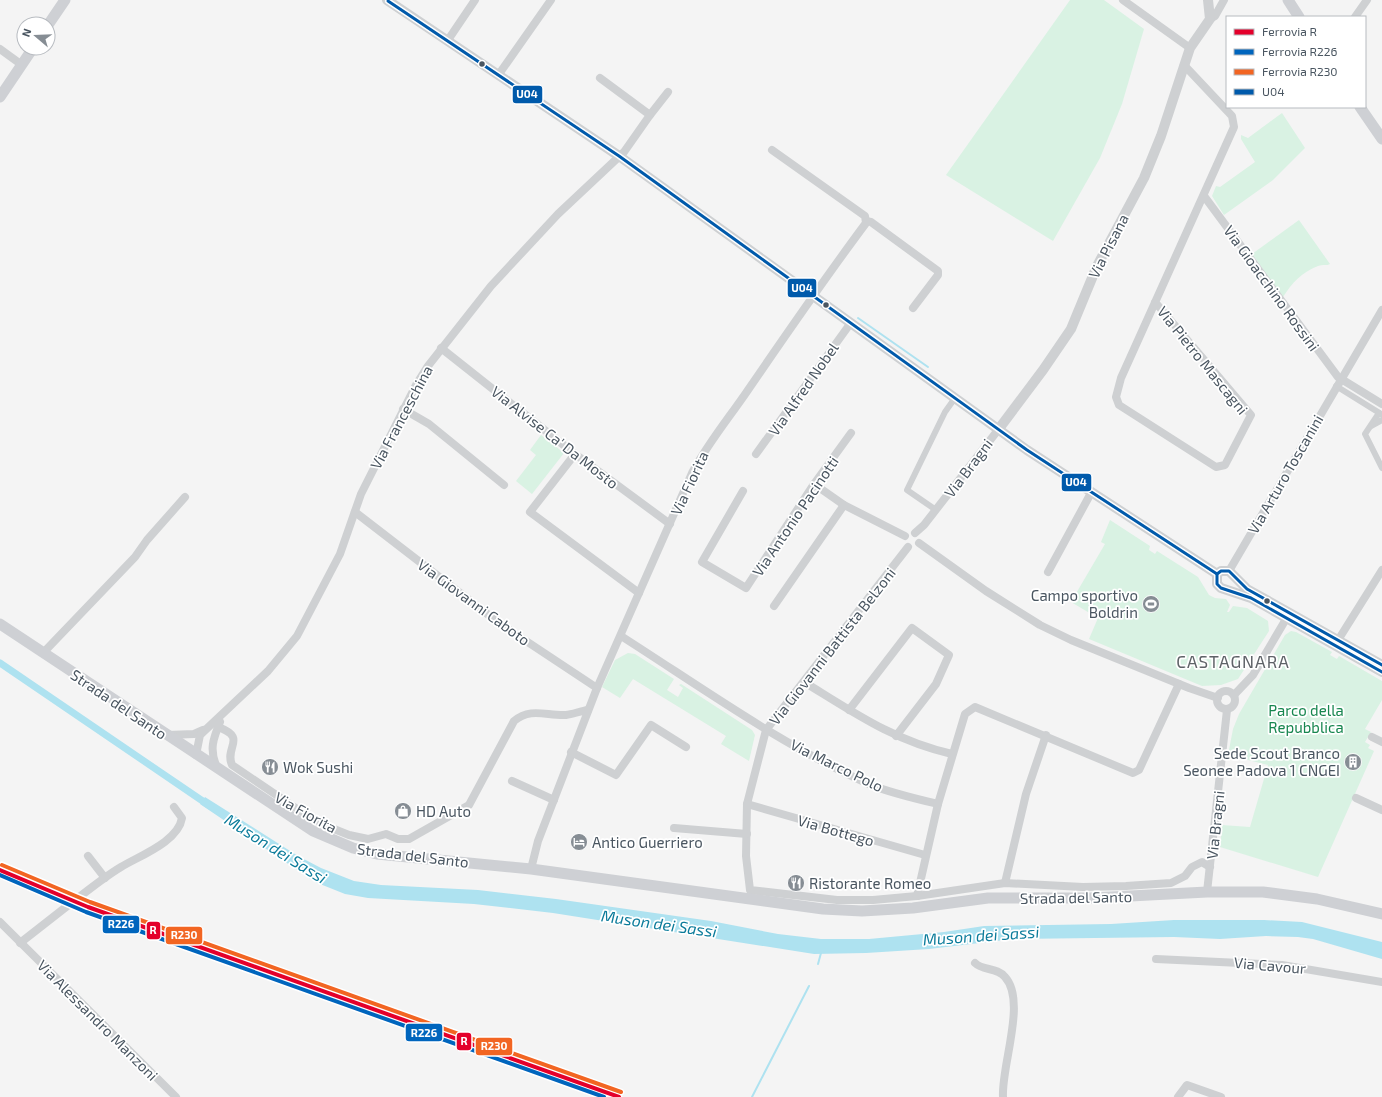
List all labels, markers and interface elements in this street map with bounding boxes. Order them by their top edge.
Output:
north arrow [16,16,56,56]
legend [1226,16,1366,108]
text: Ferrovia R [1262,24,1317,38]
text: N [19,27,34,38]
text: Ferrovia R226 [1262,44,1337,58]
unlabelled marker [477,59,487,69]
text: Ferrovia R230 [1262,64,1338,78]
text: U04 [1262,84,1285,98]
line badge: U04 [512,85,543,104]
text: U04 [516,87,538,100]
street label: Via Pisana [1084,211,1132,281]
street label: Via Gioacchino Rossini [1220,222,1324,354]
line badge: U04 [787,278,817,298]
text: U04 [791,281,813,294]
unlabelled marker [821,300,831,310]
street label: Via Pietro Mascagni [1154,302,1252,418]
street label: Via Alfred Nobel [764,339,842,439]
street label: Via Franceschina [366,362,436,472]
street label: Via Alvise Ca' Da Mosto [488,382,622,492]
street label: Via Arturo Toscanini [1244,411,1326,537]
street label: Via Bragni [940,435,996,501]
street label: Via Fiorita [666,448,712,518]
street label: Via Antonio Pacinotti [748,452,842,580]
line badge: U04 [1061,473,1092,492]
text: U04 [1065,475,1087,488]
street label: Via Giovanni Caboto [414,555,534,649]
street label: Via Giovanni Battista Belzoni [765,564,899,728]
place label: Campo sportivo Boldrin [1031,586,1138,621]
sports icon: Campo sportivo Boldrin [1141,594,1161,614]
unlabelled marker [1262,596,1272,606]
district label: CASTAGNARA [1176,651,1290,671]
street label: Strada del Santo [67,665,171,743]
park label: Parco della Repubblica [1268,701,1344,736]
street label: Via Marco Polo [788,735,886,795]
place label: Sede Scout Branco Seonee Padova 1 CNGEI [1183,744,1340,779]
building icon: Sede Scout Branco Seonee Padova 1 CNGEI [1343,752,1363,772]
restaurant icon: Wok Sushi [260,757,280,777]
place label: Wok Sushi [283,758,353,776]
street label: Via Fiorita [272,788,340,836]
street label: Via Bragni [1202,790,1228,860]
shop icon: HD Auto [393,801,413,821]
place label: HD Auto [416,802,471,820]
water label: Muson dei Sassi [222,809,330,887]
street label: Via Bottego [796,811,876,849]
hotel icon: Antico Guerriero [569,832,589,852]
place label: Antico Guerriero [592,833,703,851]
street label: Strada del Santo [356,839,470,871]
restaurant icon: Ristorante Romeo [786,873,806,893]
place label: Ristorante Romeo [809,874,931,892]
street label: Strada del Santo [1020,887,1132,907]
water label: Muson dei Sassi [600,905,718,941]
line badge: R226 [102,915,140,934]
text: R226 [108,917,135,930]
line badge: R [146,921,161,940]
water label: Muson dei Sassi [922,921,1040,949]
text: R [149,923,157,936]
line badge: R230 [165,926,203,945]
text: R230 [171,928,197,941]
street label: Via Cavour [1233,953,1307,977]
street label: Via Alessandro Manzoni [34,956,162,1084]
line badge: R226 [405,1023,443,1042]
text: R226 [411,1026,438,1039]
line badge: R [456,1032,472,1051]
text: R [460,1034,468,1047]
line badge: R230 [475,1037,513,1056]
text: R230 [481,1039,507,1052]

